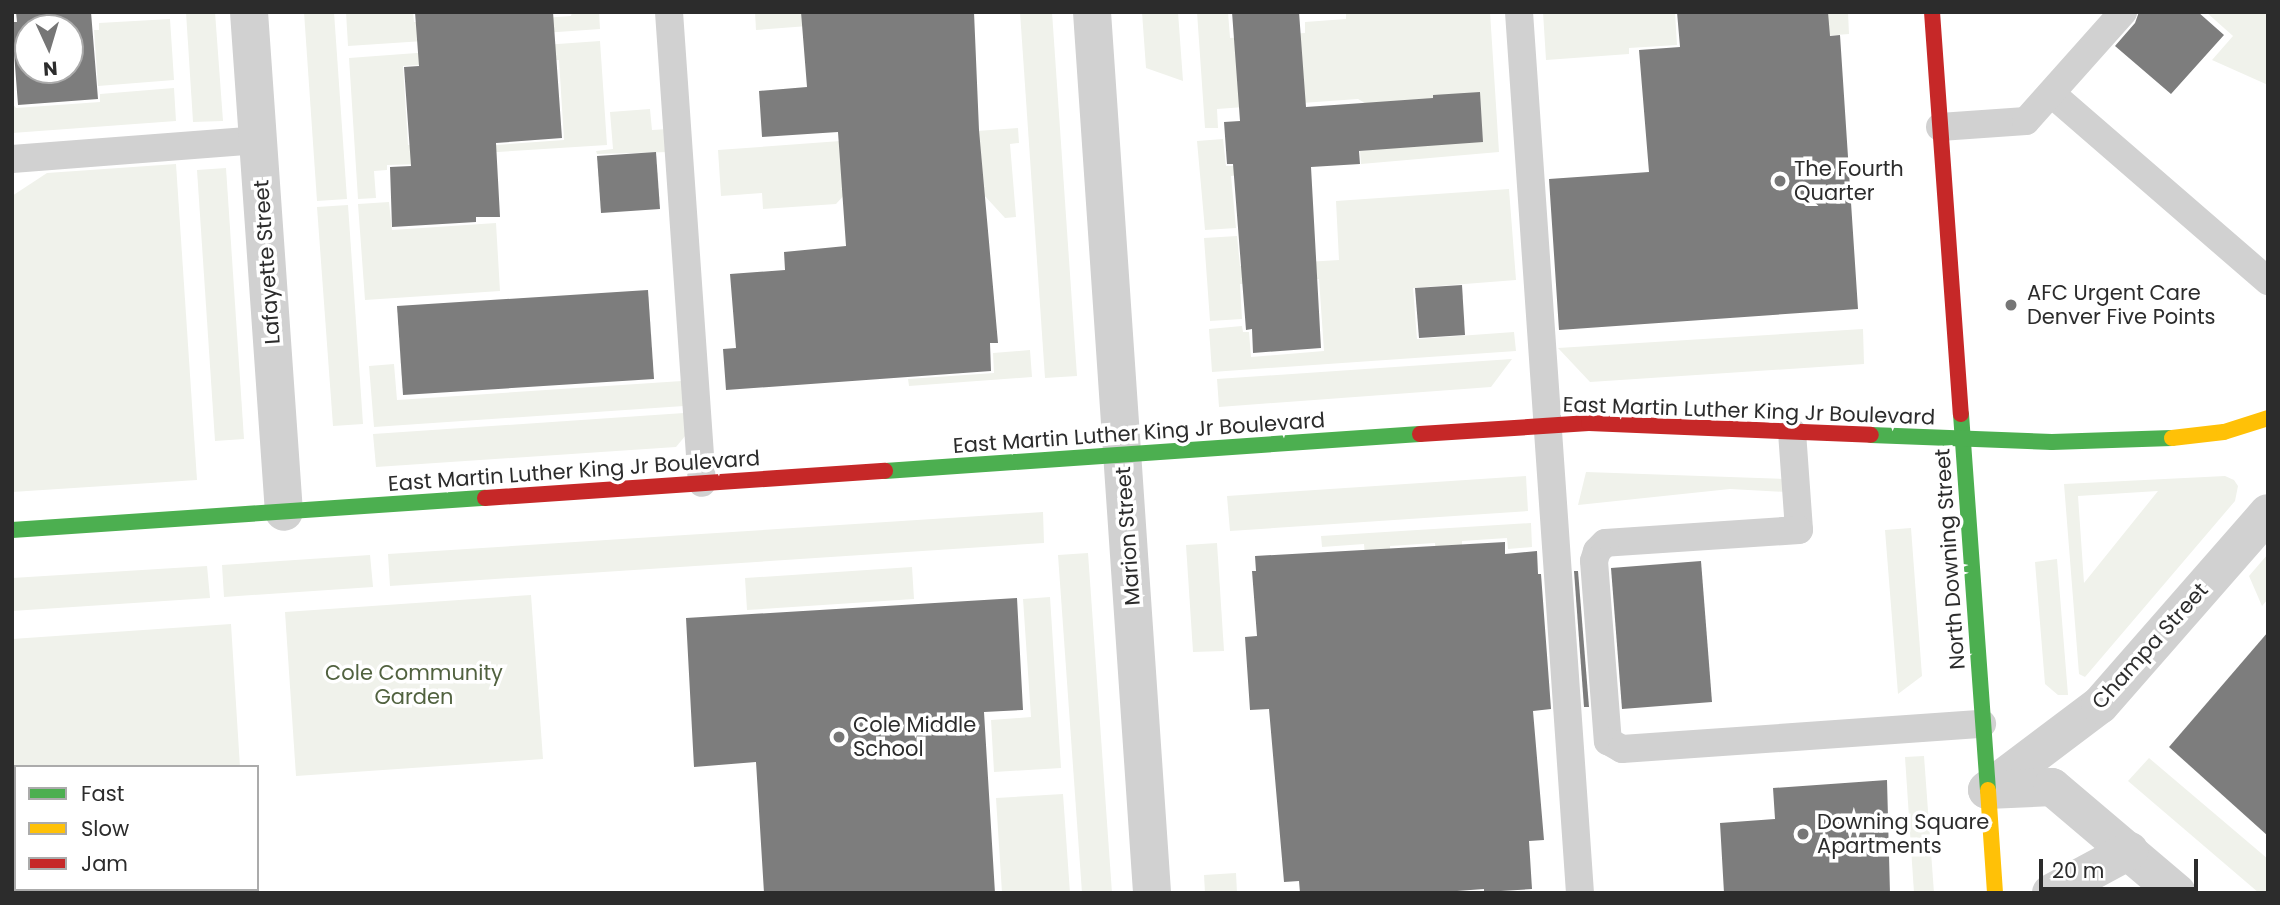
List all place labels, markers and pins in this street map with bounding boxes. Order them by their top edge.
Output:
place label: The Fourth Quarter [1794,156,1904,206]
marker: The Fourth Quarter [1772,173,1788,189]
place label: AFC Urgent Care Denver Five Points [2027,280,2216,330]
marker: AFC Urgent Care Denver Five Points [2001,295,2021,315]
place label: Cole Middle School [853,712,976,762]
marker: Cole Middle School [831,729,847,745]
place label: Downing Square Apartments [1817,809,1989,859]
marker: Downing Square Apartments [1795,826,1811,842]

